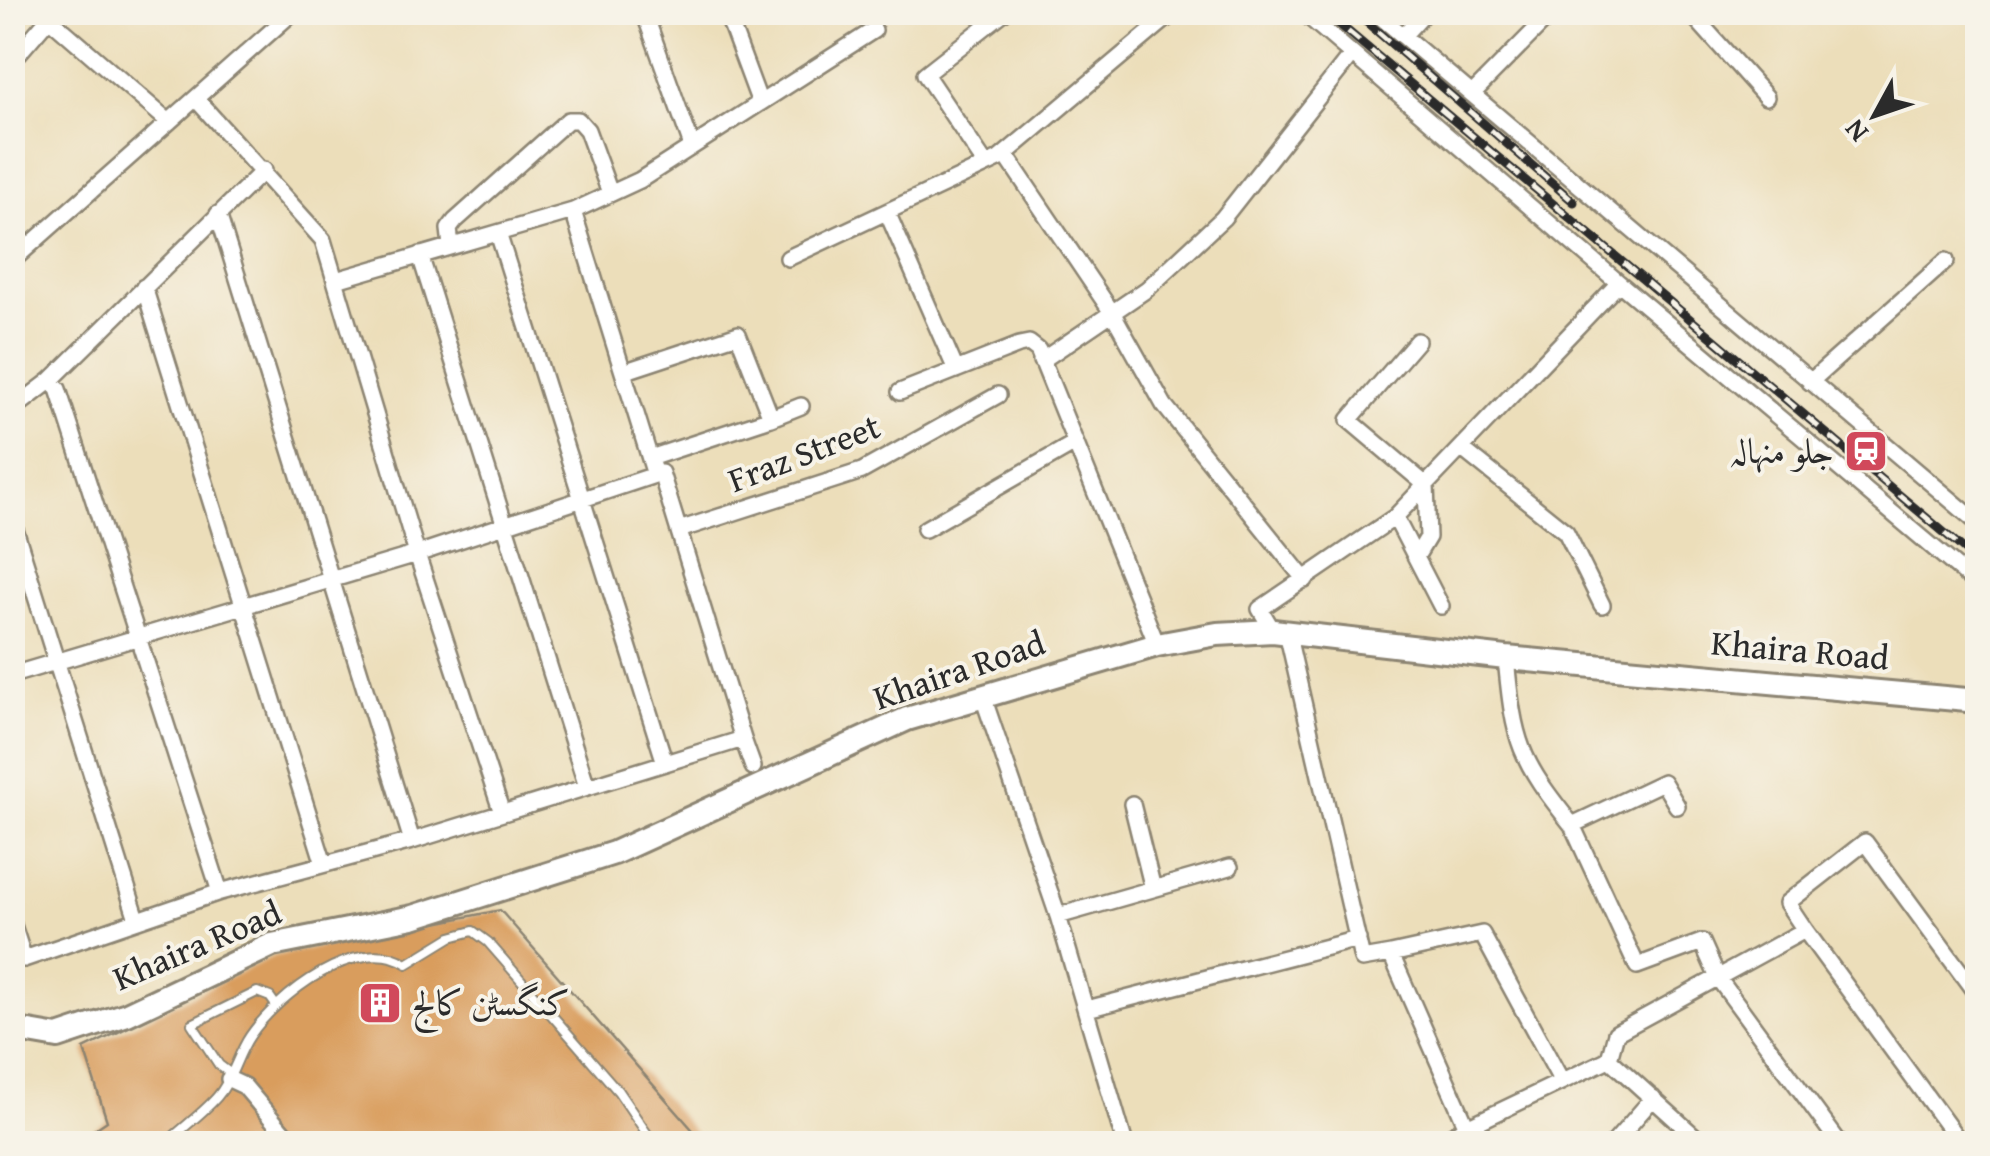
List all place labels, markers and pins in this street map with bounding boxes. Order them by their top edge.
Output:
place label: جلو منہالہ [1728,425,1834,476]
station icon: جلو منہالہ [1843,428,1889,474]
place label: کنگسٹن کالج [412,977,570,1033]
building icon: کنگسٹن کالج [357,980,403,1026]

